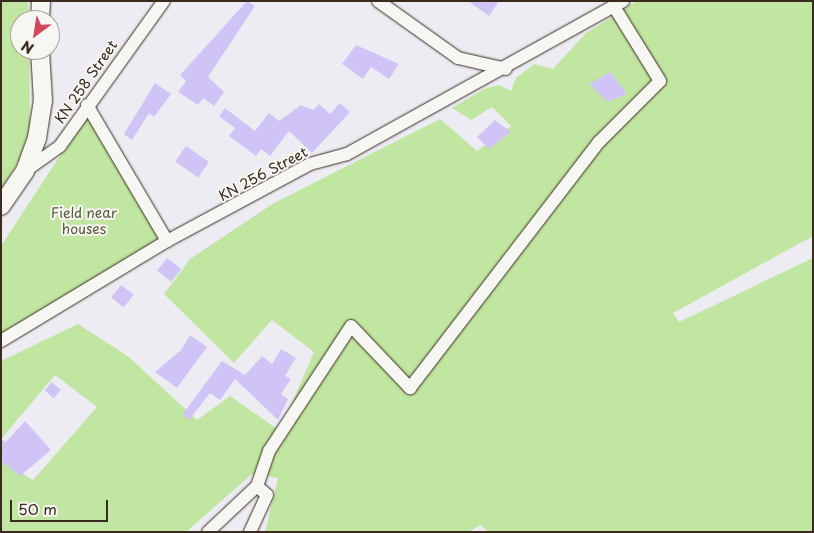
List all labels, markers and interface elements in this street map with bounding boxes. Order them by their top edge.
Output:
north arrow [10,10,60,60]
text: N [17,36,38,59]
street label: KN 258 Street [51,37,121,127]
street label: KN 256 Street [215,143,311,205]
park label: Field near houses [51,205,117,238]
scale bar [12,490,110,522]
text: 50 m [18,497,57,520]

